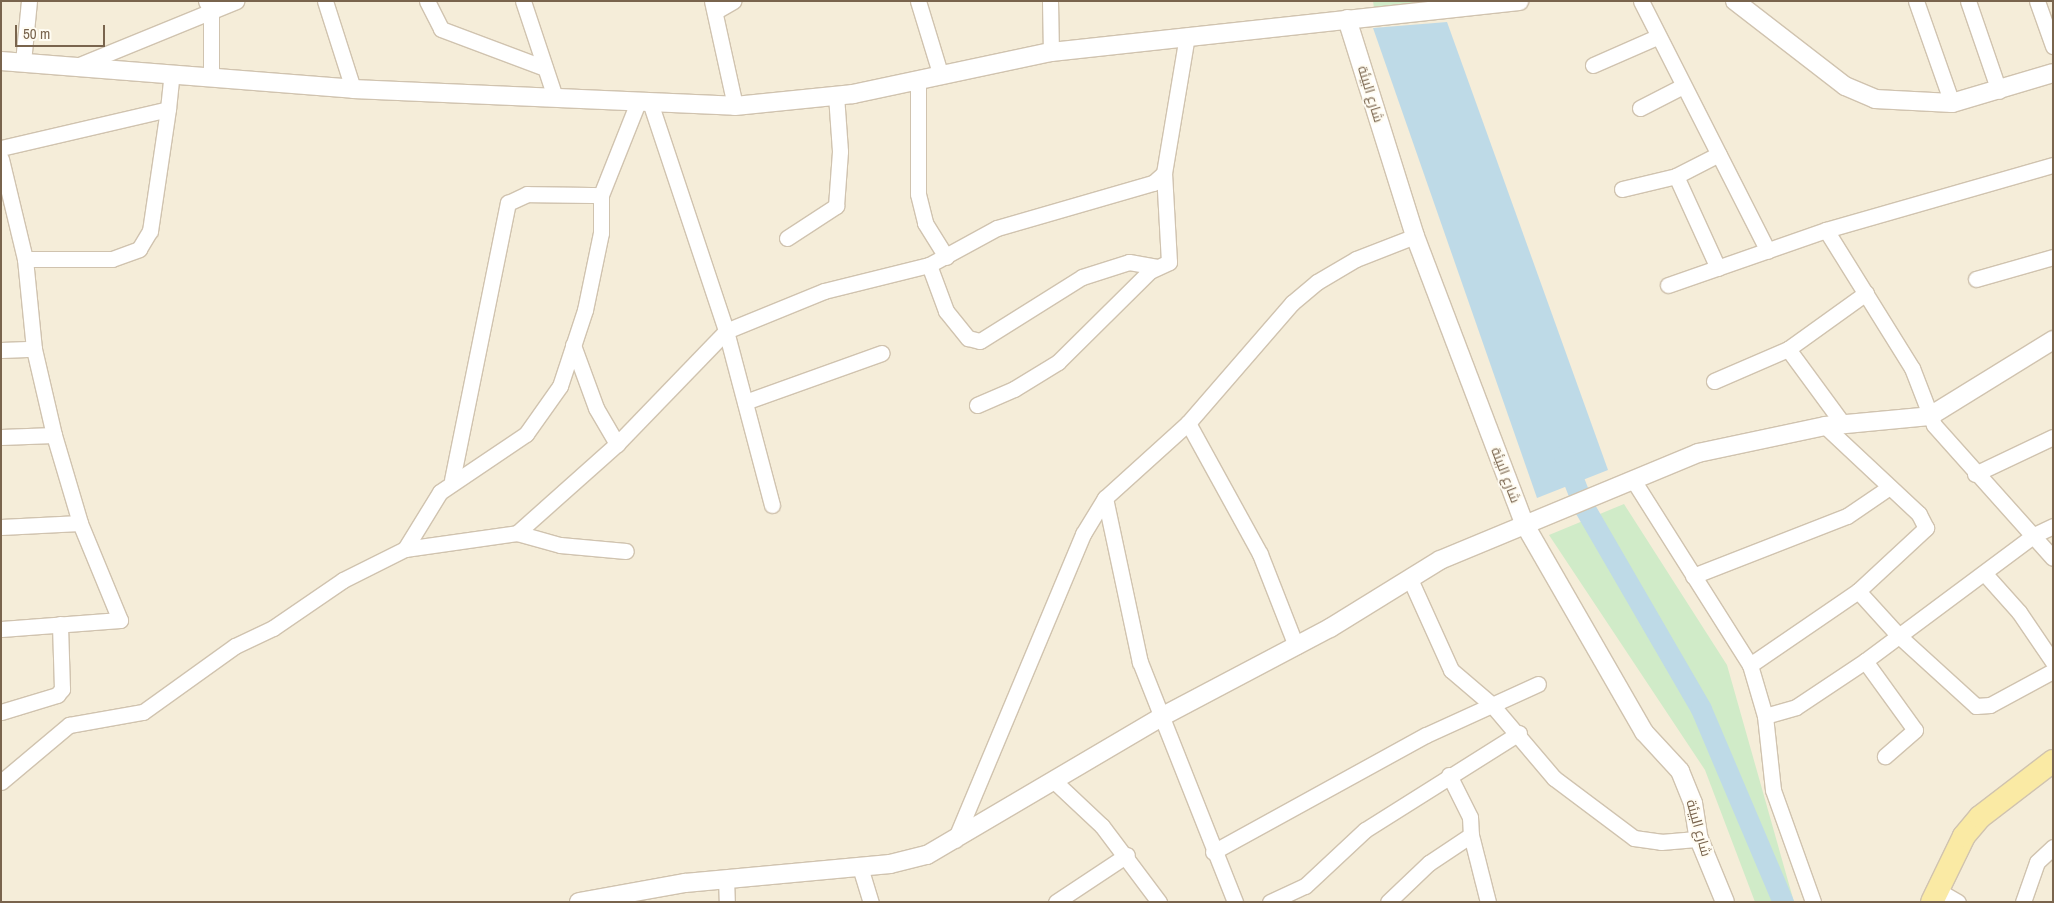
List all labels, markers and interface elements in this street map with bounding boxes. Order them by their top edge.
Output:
scale bar [18,15,108,47]
text: 50 m [23,23,50,44]
street label: شارع البيئة [1354,64,1388,124]
street label: شارع البيئة [1488,445,1524,505]
street label: شارع البيئة [1683,798,1715,858]

